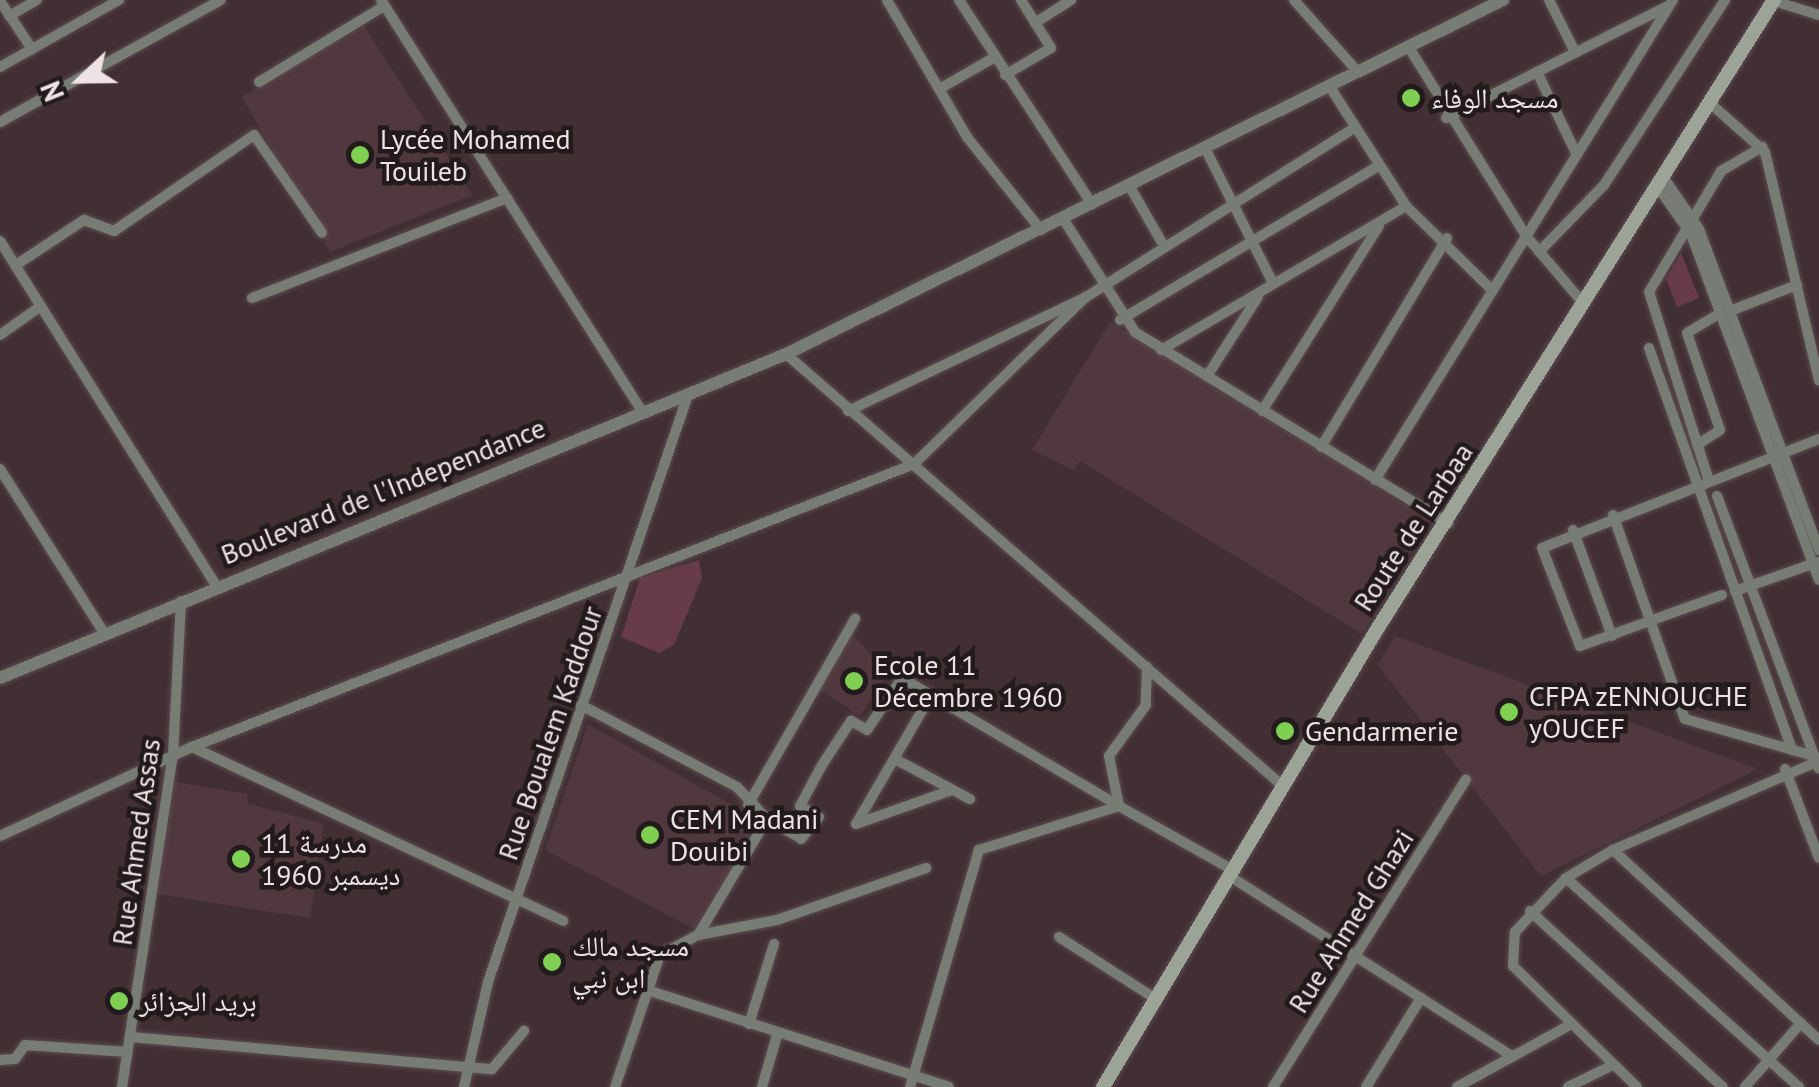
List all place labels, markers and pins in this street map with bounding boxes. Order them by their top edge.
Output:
place label: مسجد الوفاء [1431,81,1559,115]
marker: مسجد الوفاء [1400,87,1422,109]
place label: Lycée Mohamed Touileb [380,122,570,188]
marker: Lycée Mohamed Touileb [349,144,371,166]
place label: Ecole 11 Décembre 1960 [874,648,1063,714]
marker: Ecole 11 Décembre 1960 [843,670,865,692]
place label: CFPA zENNOUCHE yOUCEF [1529,679,1750,745]
marker: CFPA zENNOUCHE yOUCEF [1498,701,1520,723]
place label: Gendarmerie [1305,714,1458,748]
marker: Gendarmerie [1274,720,1296,742]
place label: CEM Madani Douibi [670,802,818,868]
marker: CEM Madani Douibi [639,824,661,846]
place label: مدرسة 11 ديسمبر 1960 [261,826,400,892]
marker: مدرسة 11 ديسمبر 1960 [230,848,252,870]
place label: مسجد مالك ابن نبي [572,929,689,995]
marker: مسجد مالك ابن نبي [541,951,563,973]
place label: بريد الجزائر [139,984,257,1018]
marker: بريد الجزائر [108,990,130,1012]

